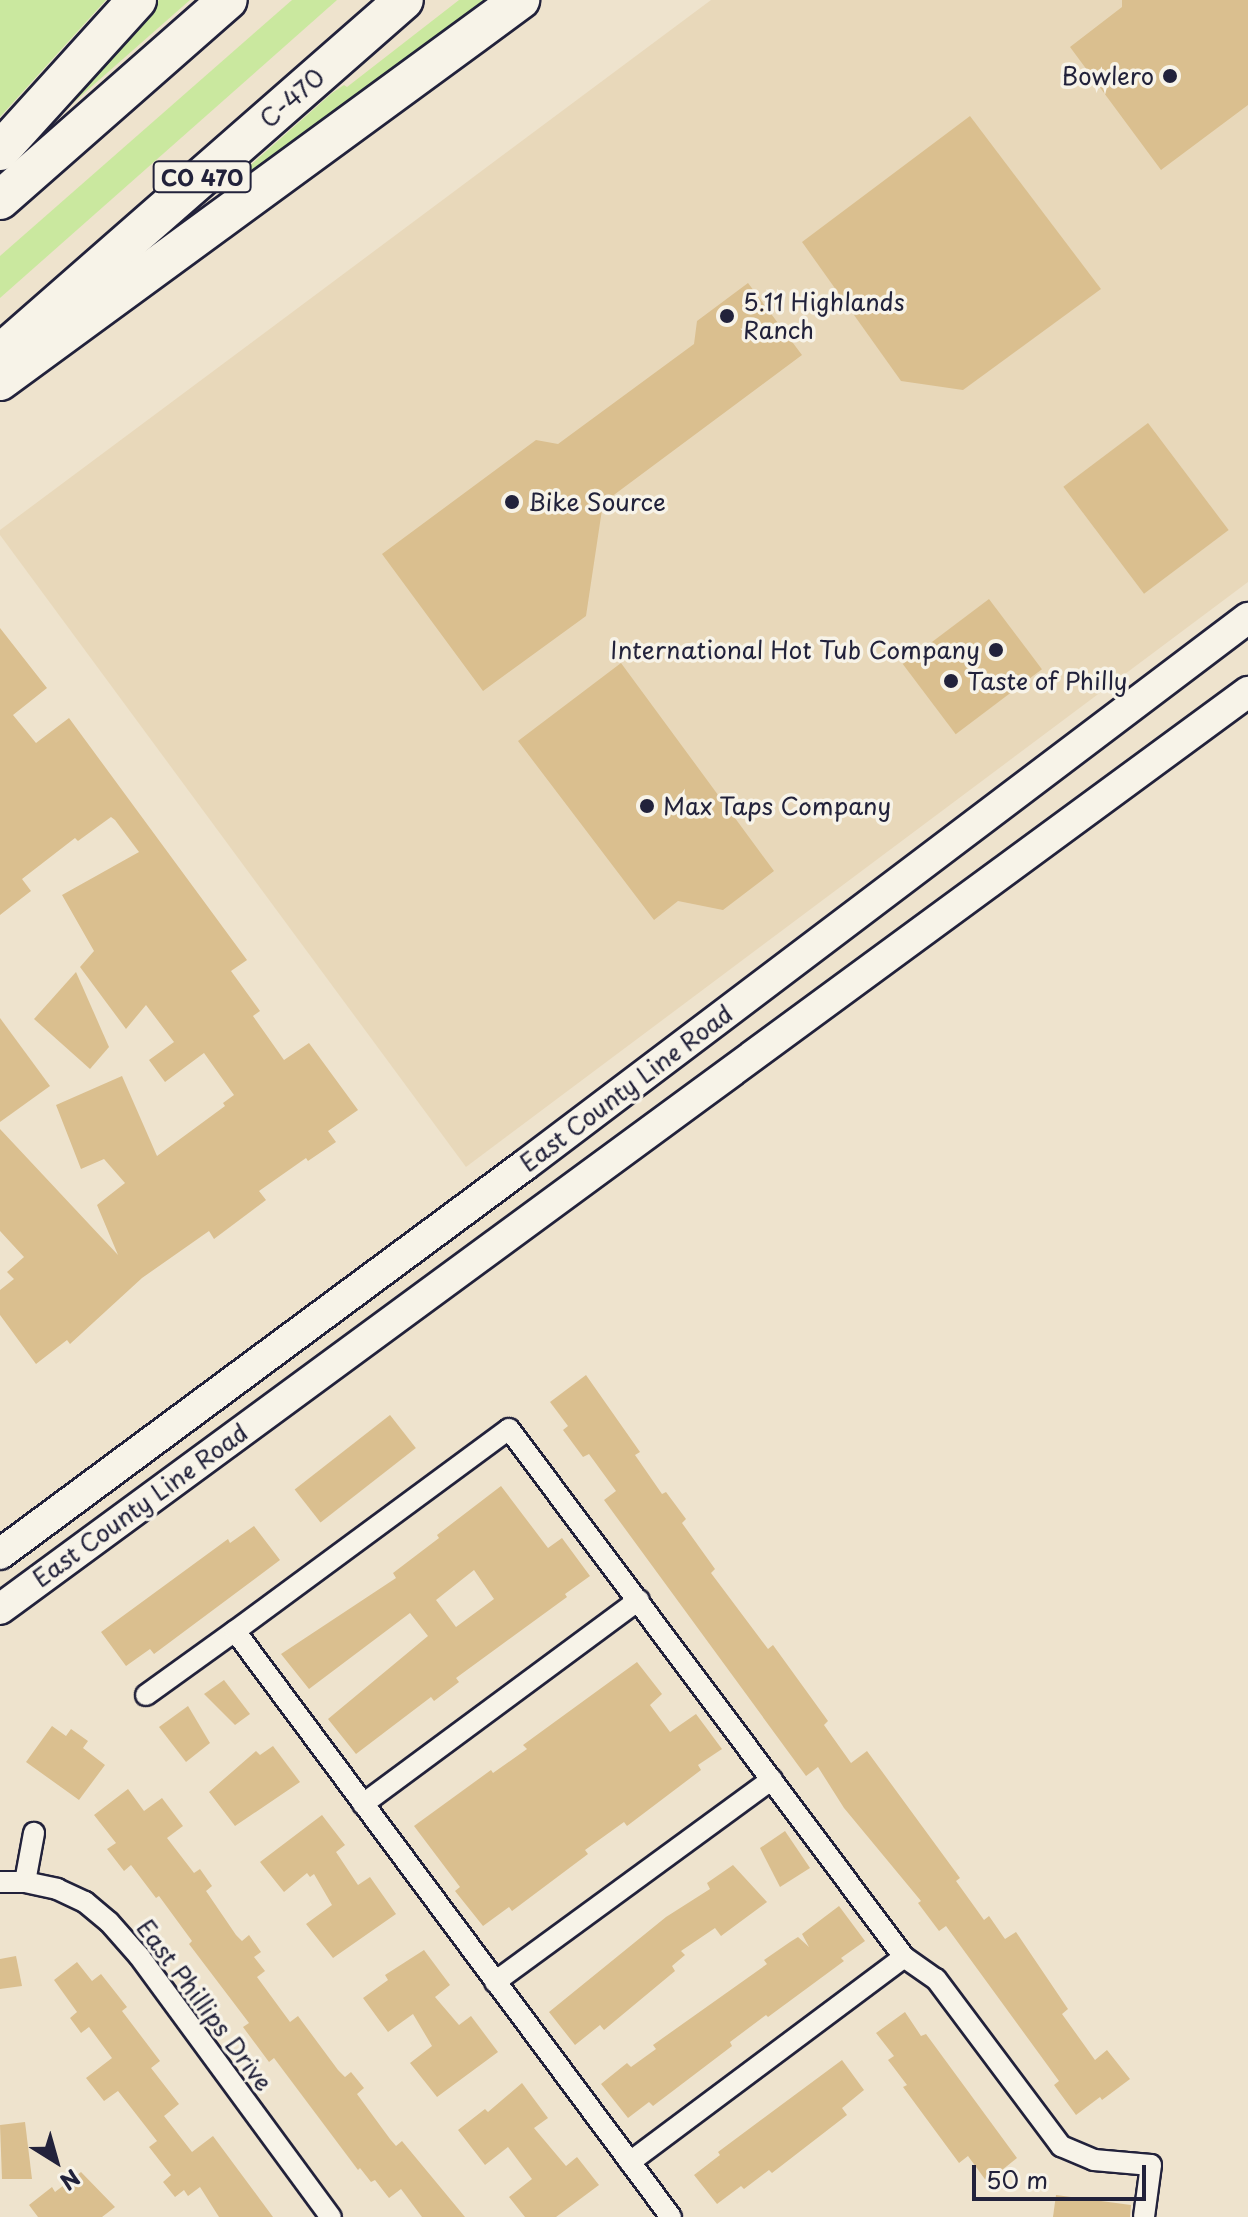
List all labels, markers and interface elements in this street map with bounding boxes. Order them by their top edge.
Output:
street label: C-470 [254,62,330,134]
place label: Bowlero [1062,62,1154,90]
marker: Bowlero [1161,67,1179,85]
road number: CO 470 [152,159,252,195]
place label: 5.11 Highlands Ranch [743,288,906,344]
marker: 5.11 Highlands Ranch [718,307,736,325]
place label: Bike Source [528,488,666,516]
marker: Bike Source [503,493,521,511]
place label: International Hot Tub Company [610,636,980,664]
marker: International Hot Tub Company [987,641,1005,659]
place label: Taste of Philly [967,667,1130,695]
marker: Taste of Philly [942,672,960,690]
place label: Max Taps Company [663,792,892,820]
marker: Max Taps Company [638,797,656,815]
street label: East County Line Road [513,998,739,1178]
street label: East County Line Road [26,1416,254,1594]
street label: East Phillips Drive [131,1913,279,2097]
north arrow [16,2121,96,2201]
scale bar [976,2149,1150,2199]
text: 50 m [986,2161,1048,2197]
text: N [54,2162,88,2199]

